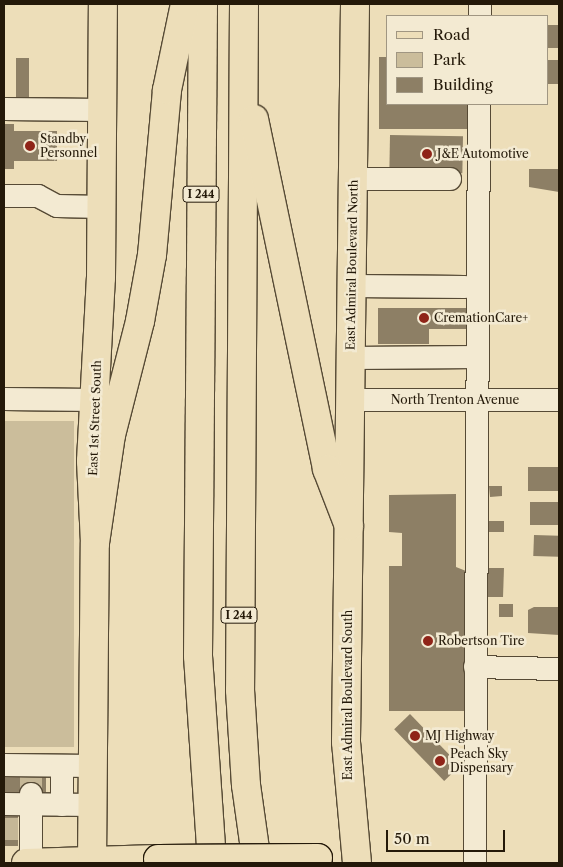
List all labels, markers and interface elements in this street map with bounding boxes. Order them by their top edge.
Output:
legend [386,15,548,105]
text: Road [433,25,470,44]
text: Park [433,50,466,69]
text: Building [433,75,493,94]
place label: Standby Personnel [40,132,97,160]
marker: Standby Personnel [24,140,36,152]
place label: J&E Automotive [437,147,529,161]
marker: J&E Automotive [421,148,433,160]
street label: East Admiral Boulevard North [343,179,361,351]
road number: I 244 [182,185,220,202]
place label: CremationCare+ [434,311,528,325]
marker: CremationCare+ [418,312,430,324]
street label: East 1st Street South [86,360,104,476]
street label: North Trenton Avenue [390,393,520,407]
road number: I 244 [220,606,258,624]
street label: East Admiral Boulevard South [341,610,355,780]
place label: Robertson Tire [438,634,525,648]
marker: Robertson Tire [422,635,434,647]
place label: MJ Highway [425,729,494,743]
marker: MJ Highway [409,730,421,742]
place label: Peach Sky Dispensary [450,747,514,775]
marker: Peach Sky Dispensary [434,755,446,767]
scale bar [388,820,507,852]
text: 50 m [394,829,430,848]

